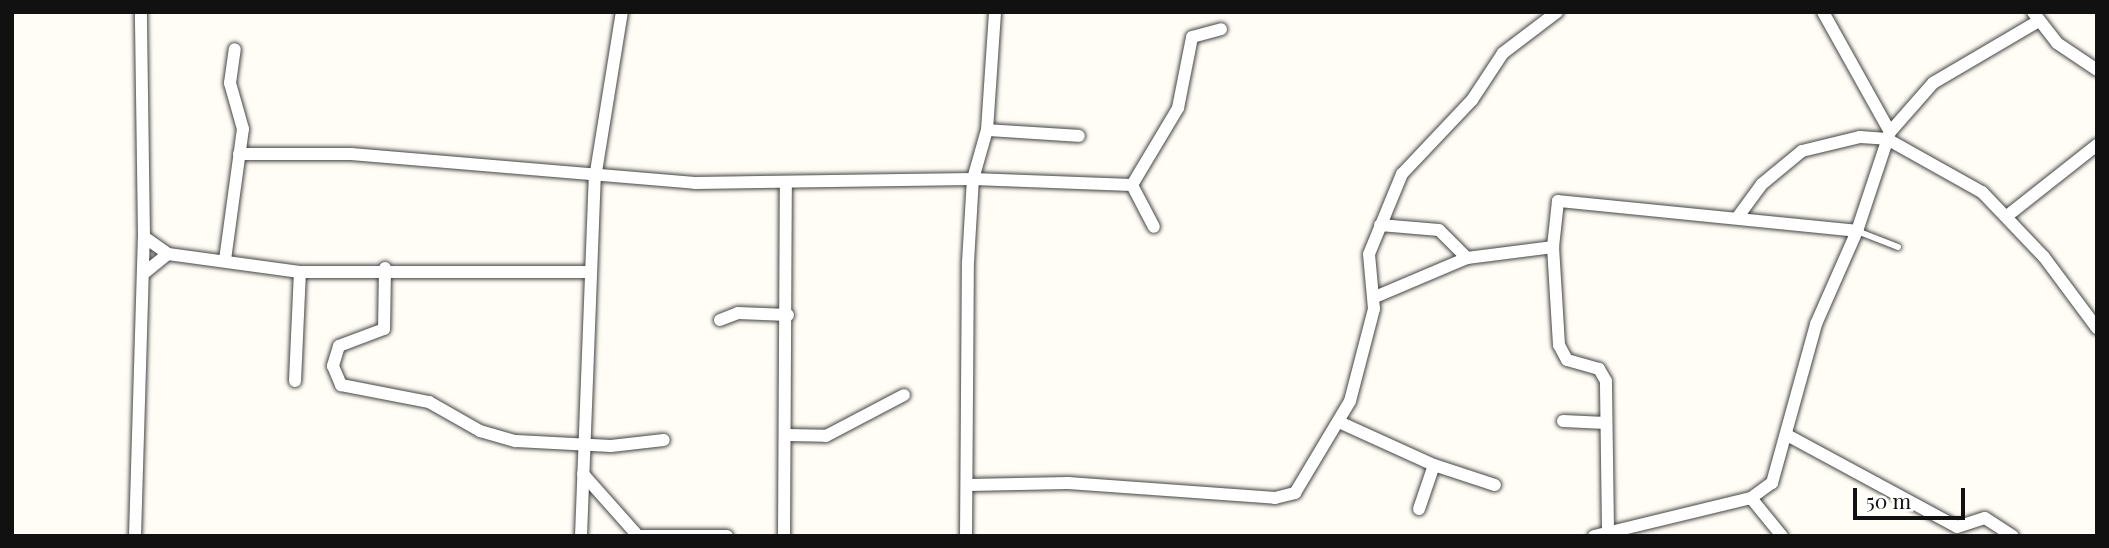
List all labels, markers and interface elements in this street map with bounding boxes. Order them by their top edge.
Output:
scale bar [1857,475,1969,518]
text: 50 m [1866,486,1911,514]

